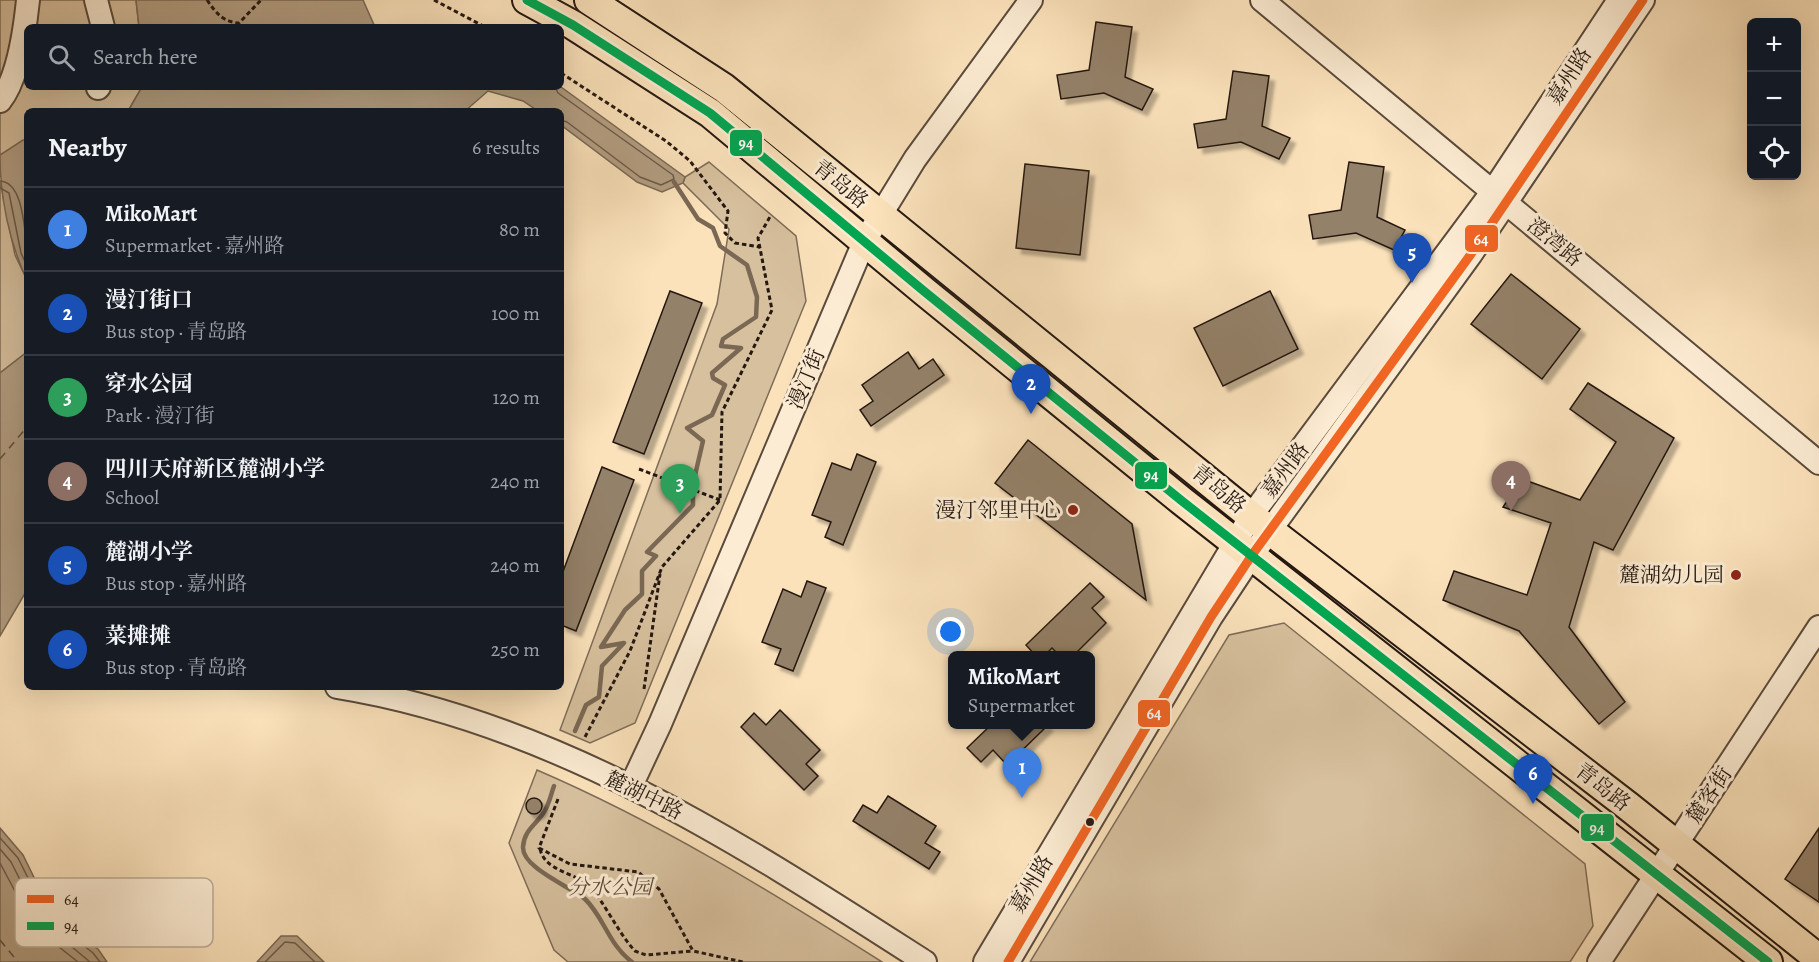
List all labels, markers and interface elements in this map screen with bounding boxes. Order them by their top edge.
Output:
map controls [1747,18,1801,180]
button: + [1747,18,1801,72]
search box [24,24,564,90]
icon: search [45,41,78,74]
text: Search here [93,42,198,72]
street label: 嘉州路 [1540,42,1598,110]
button: − [1747,72,1801,126]
button: locate [1747,126,1801,180]
line badge: 94 [729,129,763,157]
text: Nearby [48,130,127,165]
text: 94 [739,133,754,155]
text: 6 results [472,134,540,161]
street label: 青岛路 [808,153,874,215]
text: MikoMart [105,199,197,229]
street label: 澄湾路 [1522,211,1588,273]
text: 1 [64,216,71,243]
text: 80 m [499,216,540,243]
line badge: 64 [1464,224,1499,253]
text: 64 [1474,229,1489,251]
text: Supermarket · 嘉州路 [105,232,284,259]
pin: 5 [1392,234,1432,283]
text: 漫汀街口 [105,285,193,315]
text: 2 [63,300,72,327]
text: 100 m [491,300,540,327]
text: Bus stop · 青岛路 [105,318,247,345]
street label: 漫汀街 [781,345,831,413]
pin: 2 [1012,364,1050,414]
text: 穿水公园 [105,369,193,399]
text: 3 [63,384,72,411]
text: 120 m [492,384,540,411]
text: Park · 漫汀街 [105,402,214,429]
street label: 嘉州路 [1255,436,1315,504]
text: 四川天府新区麓湖小学 [105,454,325,484]
street label: 青岛路 [1186,458,1252,520]
line badge: 94 [1134,461,1168,490]
pin: 4 [1492,462,1530,511]
pin: 3 [660,464,700,514]
text: 94 [1144,465,1159,487]
text: 4 [63,468,72,495]
text: 240 m [490,468,540,495]
text: School [105,484,159,511]
place label: 漫汀邻里中心 [935,496,1061,524]
marker: 漫汀邻里中心 [1066,503,1080,517]
text: 麓湖小学 [105,537,193,567]
text: 5 [63,552,72,579]
text: 240 m [490,552,540,579]
place label: 麓湖幼儿园 [1619,561,1724,589]
marker: 麓湖幼儿园 [1729,568,1743,582]
text: Bus stop · 嘉州路 [105,570,247,597]
your location [936,617,965,646]
text: 菜摊摊 [105,621,171,651]
text: 6 [63,636,72,663]
text: 250 m [491,636,540,663]
popup [948,651,1095,729]
text: Bus stop · 青岛路 [105,654,247,681]
text: MikoMart [968,662,1060,692]
text: Supermarket [968,692,1075,719]
line badge: 64 [1137,699,1171,728]
text: 64 [1147,703,1162,725]
pin: 1 [1002,748,1042,798]
pin: 6 [1514,754,1552,804]
street label: 青岛路 [1570,757,1636,817]
street label: 麓客街 [1680,761,1738,829]
street label: 麓湖中路 [600,764,688,826]
line badge: 94 [1580,813,1615,842]
unlabelled marker [1084,816,1096,828]
text: 94 [1590,818,1605,840]
street label: 嘉州路 [1003,850,1059,918]
park label: 分水公园 [568,873,655,901]
legend [15,878,213,947]
text: 64 [64,889,79,911]
text: 94 [64,916,79,938]

